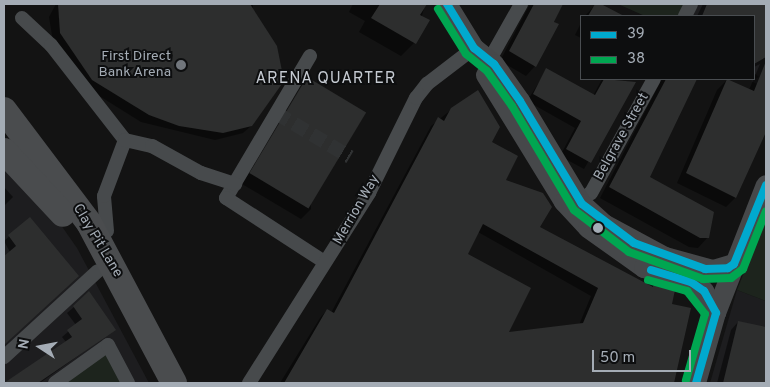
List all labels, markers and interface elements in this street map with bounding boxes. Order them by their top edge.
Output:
legend [580,15,755,80]
text: 39 [627,25,645,44]
place label: First Direct Bank Arena [98,49,171,82]
text: 38 [627,50,645,69]
marker: First Direct Bank Arena [175,59,187,71]
district label: ARENA QUARTER [254,69,398,89]
street label: Belgrave Street [591,90,653,184]
street label: Merrion Way [330,172,384,248]
street label: Clay Pit Lane [68,201,126,281]
unlabelled marker [593,223,603,233]
north arrow [15,322,65,372]
text: N [15,337,34,351]
scale bar [595,340,694,372]
text: 50 m [600,349,635,368]

